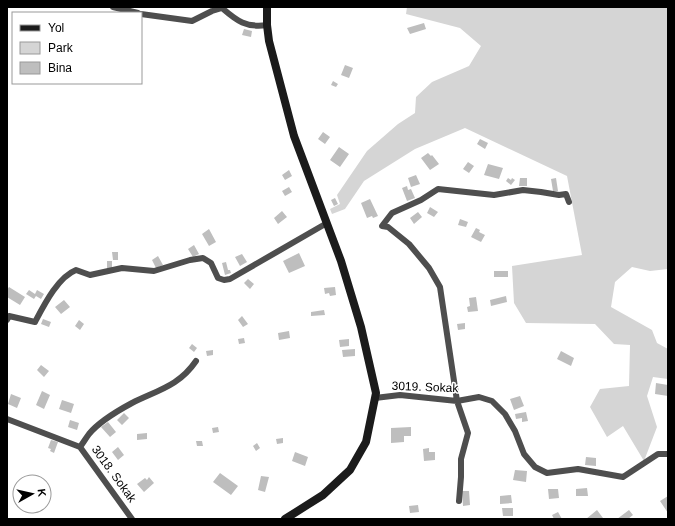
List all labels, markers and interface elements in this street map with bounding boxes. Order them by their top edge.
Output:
legend [12,12,142,84]
text: Yol [48,21,64,35]
text: Park [48,41,74,55]
text: Bina [48,61,72,75]
street label: 3019. Sokak [391,379,460,395]
street label: 3018. Sokak [89,443,140,506]
north arrow [12,474,52,514]
text: K [35,488,48,497]

